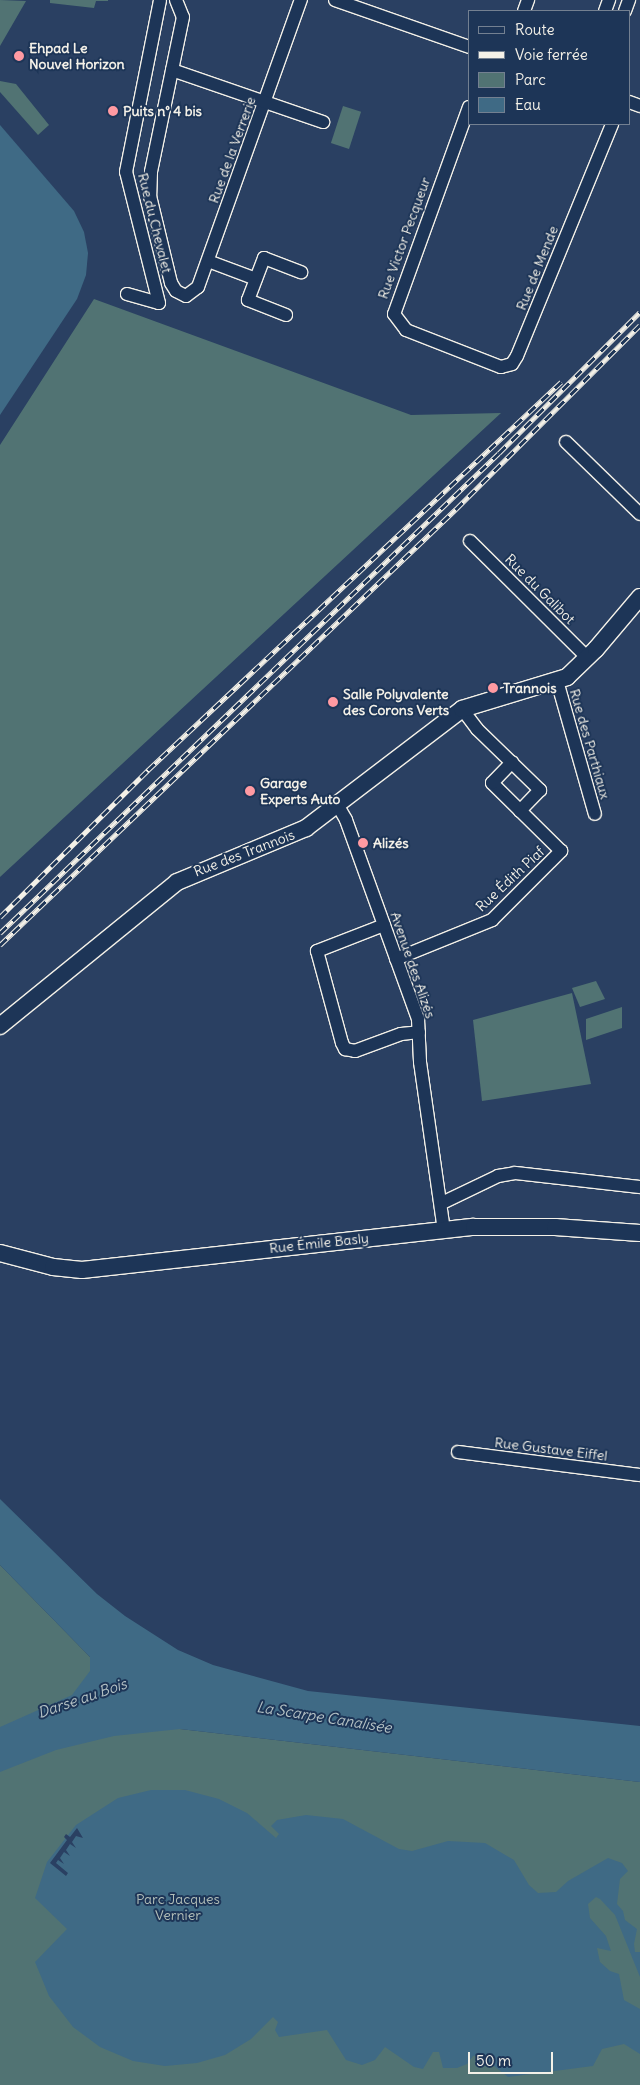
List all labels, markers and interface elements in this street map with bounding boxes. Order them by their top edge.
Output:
legend [468,10,630,125]
text: Route [515,20,555,39]
place label: Ehpad Le Nouvel Horizon [29,40,125,72]
text: Voie ferrée [515,45,588,64]
marker: Ehpad Le Nouvel Horizon [13,50,25,62]
text: Parc [515,70,546,89]
street label: Rue de la Verrerie [205,95,259,205]
text: Eau [515,95,541,114]
place label: Puits n° 4 bis [123,103,202,119]
marker: Puits n° 4 bis [107,105,119,117]
street label: Rue du Chevalet [134,171,176,275]
street label: Rue Victor Pecqueur [374,175,434,301]
street label: Rue de Mende [512,223,562,313]
street label: Rue du Galibot [501,550,579,628]
place label: Trannois [503,680,557,696]
marker: Trannois [487,682,499,694]
place label: Salle Polyvalente des Corons Verts [343,686,449,719]
street label: Rue des Parthiaux [566,687,614,801]
marker: Salle Polyvalente des Corons Verts [327,696,339,708]
place label: Garage Experts Auto [260,775,340,808]
marker: Garage Experts Auto [244,785,256,797]
street label: Rue des Trannois [191,826,297,880]
place label: Alizés [373,835,409,851]
marker: Alizés [357,837,369,849]
street label: Rue Édith Piaf [472,843,548,915]
street label: Avenue des Alizés [387,910,439,1020]
street label: Rue Émile Basly [268,1229,370,1257]
street label: Rue Gustave Eiffel [494,1434,608,1464]
water label: Darse au Bois [35,1674,129,1722]
water label: La Scarpe Canalisée [255,1697,393,1737]
park label: Parc Jacques Vernier [136,1891,220,1924]
scale bar [470,2042,555,2074]
text: 50 m [476,2051,511,2070]

